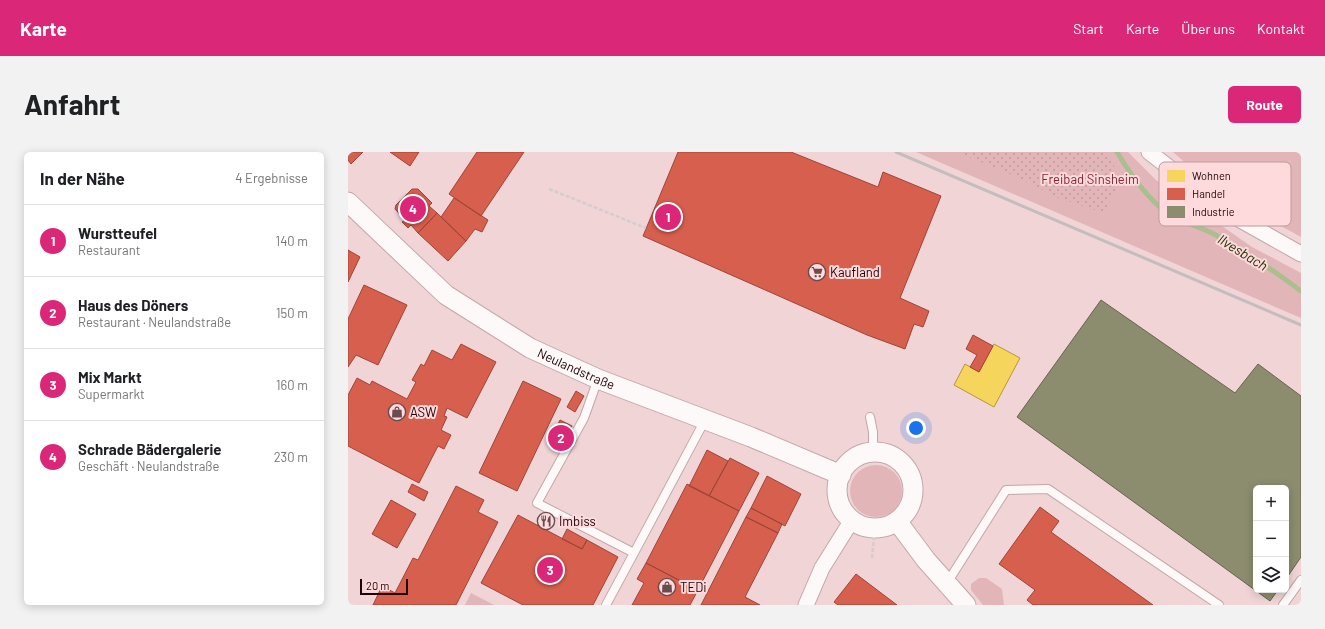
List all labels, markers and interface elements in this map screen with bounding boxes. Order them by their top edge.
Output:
text: Karte [20,17,67,40]
text: Start [1073,20,1104,37]
text: Karte [1126,20,1159,37]
text: Über uns [1181,20,1235,37]
text: Kontakt [1257,20,1305,37]
button: Route [1228,86,1301,123]
text: Anfahrt [24,87,120,121]
legend [1159,162,1291,226]
text: In der Nähe [40,168,125,188]
text: Wohnen [1192,169,1231,182]
text: 4 Ergebnisse [235,170,308,186]
park label: Freibad Sinsheim [1041,171,1139,187]
text: Handel [1192,187,1225,200]
pin: 4 [400,194,426,224]
pin: 1 [655,202,681,232]
text: Industrie [1192,205,1235,218]
text: Wurstteufel [78,224,157,242]
water label: Ilvesbach [1215,230,1271,274]
text: 1 [51,233,55,249]
text: 140 m [276,233,308,249]
text: Restaurant [78,242,140,258]
supermarket icon: Kaufland [807,262,827,282]
place label: Kaufland [830,264,880,280]
text: Haus des Döners [78,296,188,314]
text: 2 [49,305,57,321]
text: 150 m [276,305,308,321]
text: Restaurant · Neulandstraße [78,314,231,330]
street label: Neulandstraße [535,344,617,393]
text: Mix Markt [78,368,142,386]
text: 3 [49,377,57,393]
text: 160 m [276,377,308,393]
text: Supermarkt [78,386,145,402]
shop icon: ASW [387,402,407,422]
place label: ASW [410,404,437,420]
your location [906,418,926,438]
pin: 2 [548,423,574,453]
text: Schrade Bädergalerie [78,440,222,458]
text: 4 [49,449,57,465]
text: 230 m [274,449,308,465]
text: Geschäft · Neulandstraße [78,458,220,474]
map controls [1253,485,1289,593]
button: + [1253,485,1289,521]
restaurant icon: Imbiss [536,511,556,531]
place label: Imbiss [559,513,596,529]
button: − [1253,521,1289,557]
pin: 3 [537,555,563,585]
button: layers [1253,557,1289,593]
scale bar [360,577,408,596]
shop icon: TEDi [657,577,677,597]
text: 20 m [366,579,389,592]
place label: TEDi [680,579,707,595]

